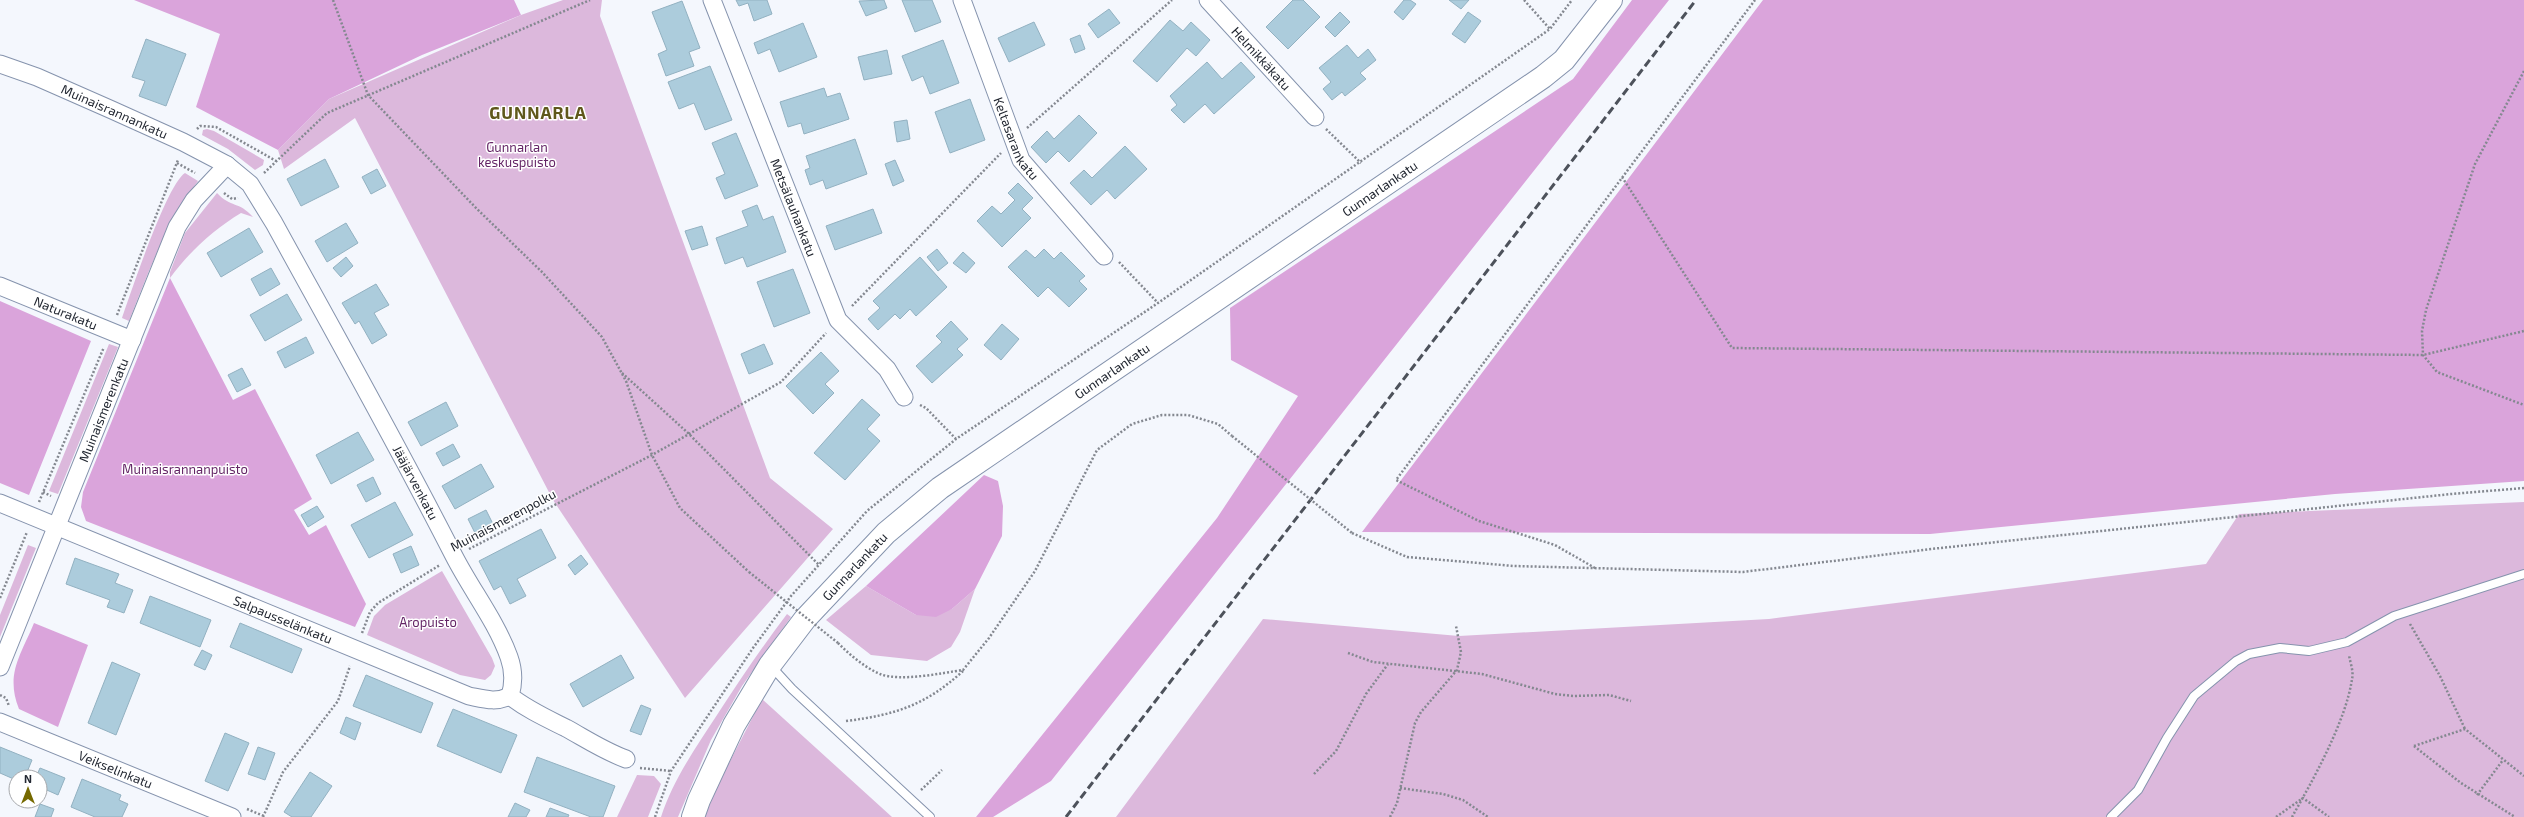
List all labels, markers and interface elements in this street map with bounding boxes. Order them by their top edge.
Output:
street label: Helmikkäkatu [1228,23,1294,93]
street label: Muinaisrannankatu [59,81,170,142]
street label: Keltasarankatu [990,95,1042,183]
district label: GUNNARLA [489,102,587,122]
park label: Gunnarlan keskuspuisto [478,139,556,170]
street label: Metsälauhankatu [767,156,820,259]
street label: Gunnarlankatu [1339,157,1420,220]
street label: Naturakatu [32,293,100,333]
street label: Gunnarlankatu [1071,340,1153,402]
street label: Muinaismerenkatu [75,356,131,464]
street label: Jääjärvenkatu [389,443,442,522]
park label: Muinaisrannanpuisto [122,461,248,477]
street label: Muinaismerenpolku [447,485,559,555]
street label: Gunnarlankatu [819,529,891,604]
street label: Salpausselänkatu [231,592,335,647]
park label: Aropuisto [399,614,457,630]
street label: Veikselinkatu [76,747,155,792]
north arrow [8,769,48,809]
text: N [24,772,32,785]

